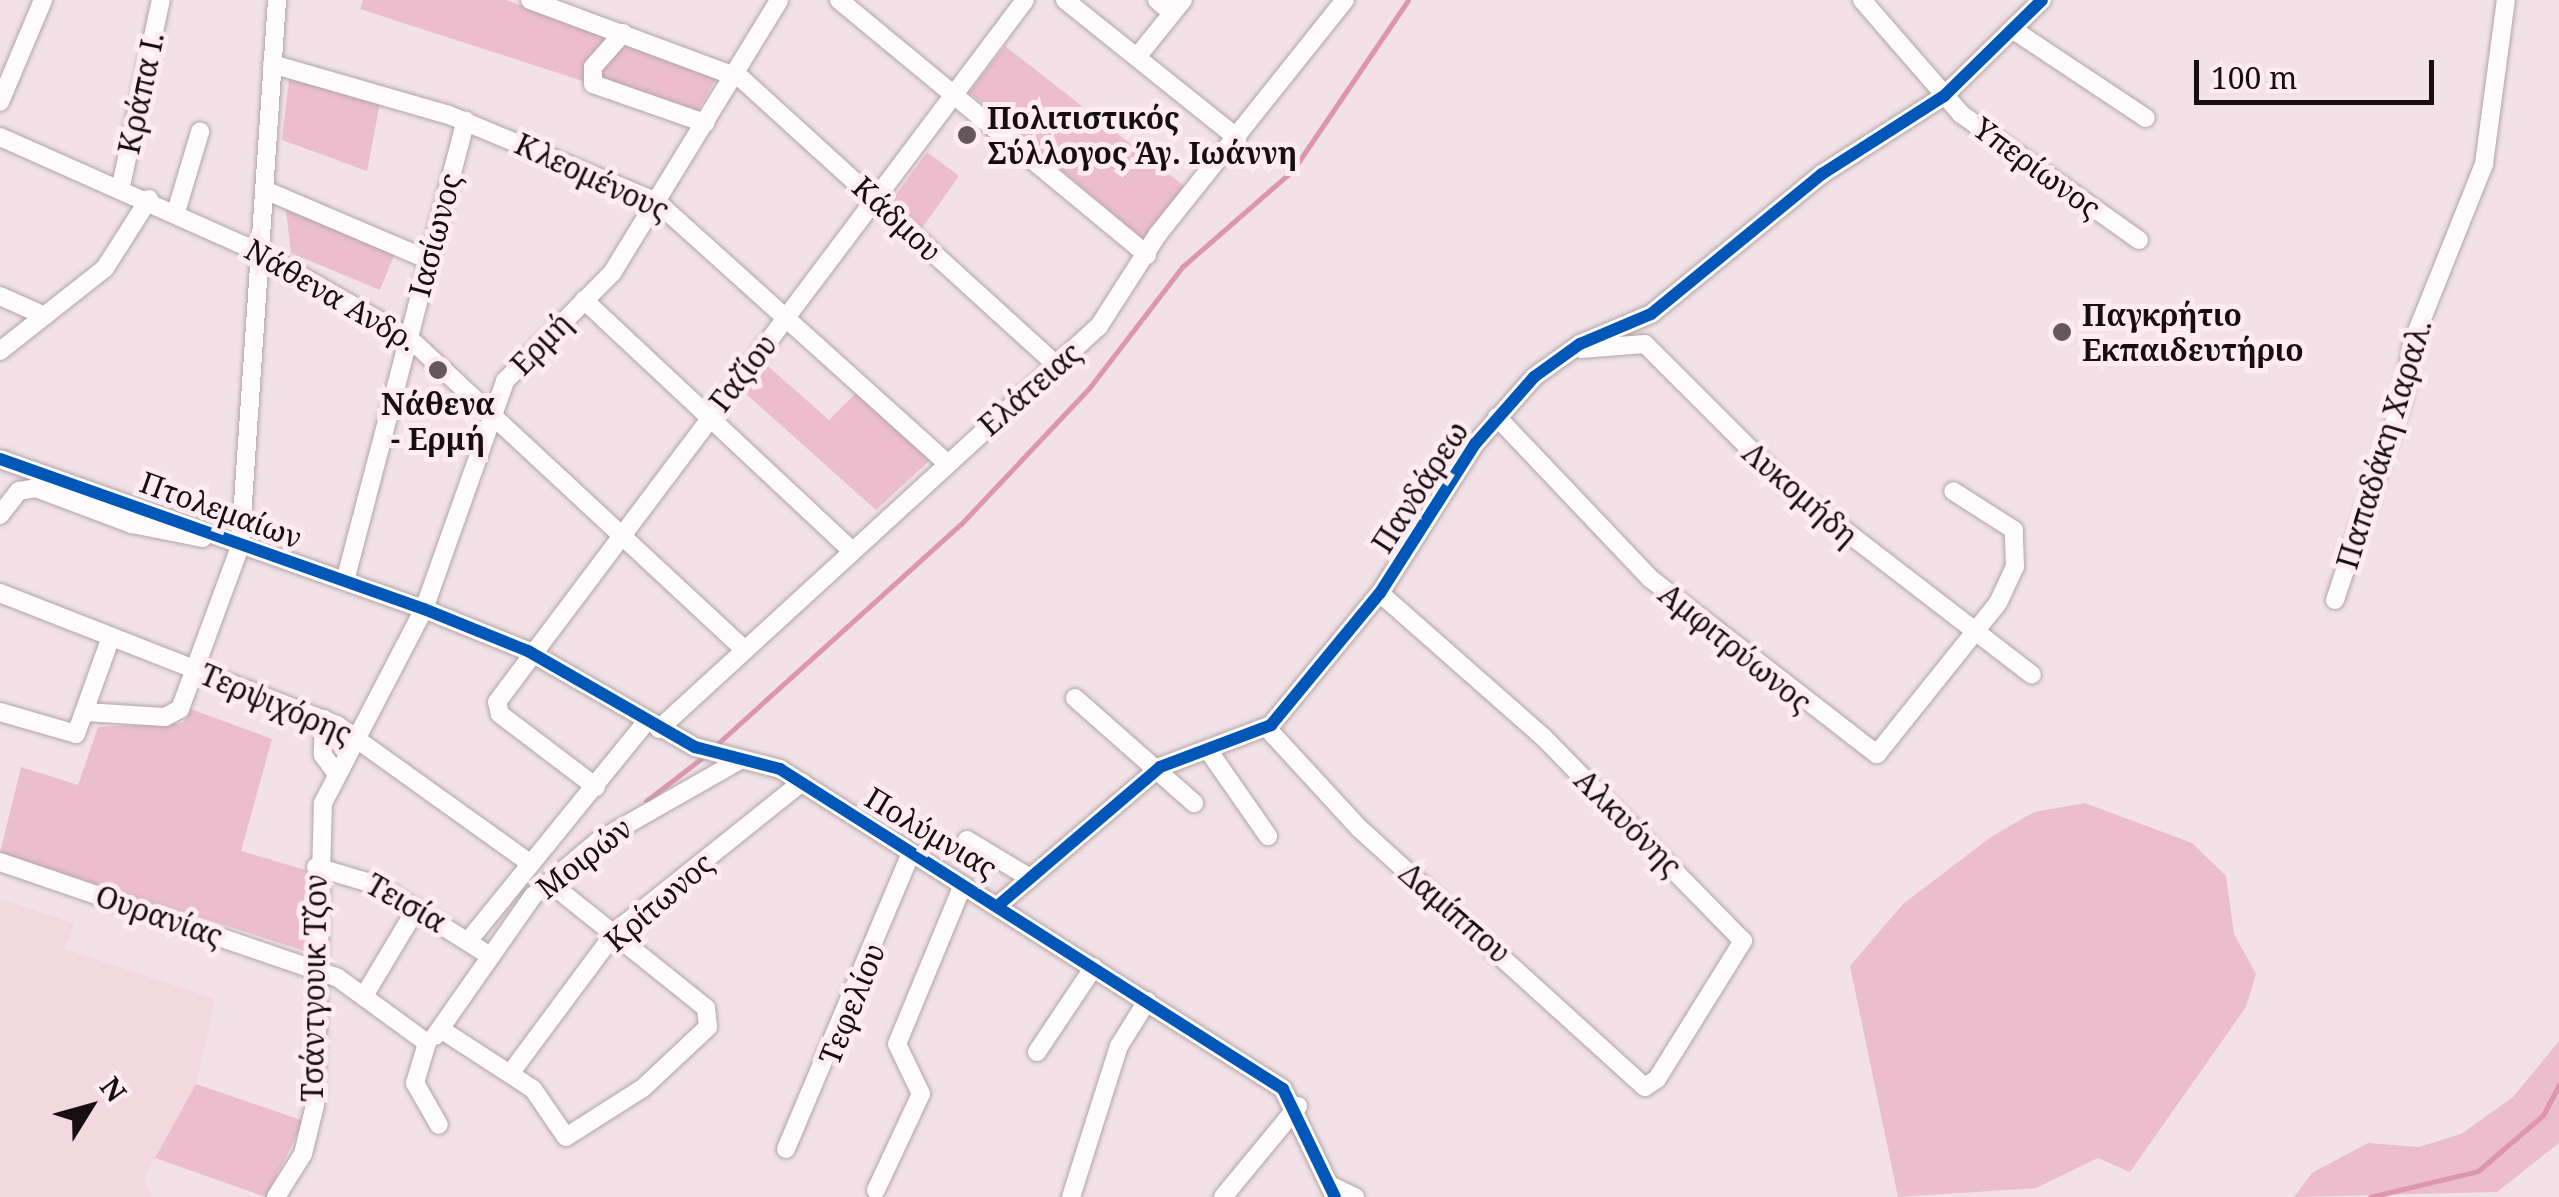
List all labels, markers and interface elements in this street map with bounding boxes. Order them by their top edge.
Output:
street label: Κράπα Ι. [111,29,171,157]
scale bar [2199,40,2439,102]
text: 100 m [2211,57,2297,98]
place label: Πολιτιστικός Σύλλογος Άγ. Ιωάννη [987,100,1297,170]
street label: Υπερίωνος [1967,110,2107,226]
marker: Πολιτιστικός Σύλλογος Άγ. Ιωάννη [956,124,978,146]
street label: Κλεομένους [509,126,675,228]
street label: Ιασίωνος [401,169,469,301]
street label: Κάδμου [845,169,949,269]
street label: Νάθενα Ανδρ. [239,231,423,359]
place label: Παγκρήτιο Εκπαιδευτήριο [2082,297,2304,368]
street label: Ερμή [503,306,579,382]
street label: Παπαδάκη Χαραλ. [2329,315,2439,573]
marker: Παγκρήτιο Εκπαιδευτήριο [2051,321,2073,343]
street label: Γαζίου [702,327,784,419]
street label: Ελάτειας [971,335,1089,443]
marker: Νάθενα - Ερμή [427,359,449,381]
place label: Νάθενα - Ερμή [381,386,495,456]
street label: Πανδάρεω [1364,414,1476,560]
street label: Λυκομήδη [1735,435,1865,553]
street label: Πτολεμαίων [135,464,307,556]
street label: Αμφιτρύωνος [1652,576,1818,720]
street label: Τερψιχόρης [195,656,357,752]
street label: Αλκυόνης [1567,762,1689,884]
street label: Πολύμνιας [859,780,1003,886]
street label: Μοιρών [529,810,639,906]
street label: Κρίτωνος [597,845,721,959]
street label: Δαμίππου [1392,855,1518,971]
street label: Τεισία [360,866,452,940]
street label: Τσάντγουικ Τζον [294,874,334,1102]
street label: Ουρανίας [91,878,227,954]
street label: Τεφελίου [811,938,893,1070]
north arrow [40,1057,140,1157]
text: N [92,1069,136,1109]

